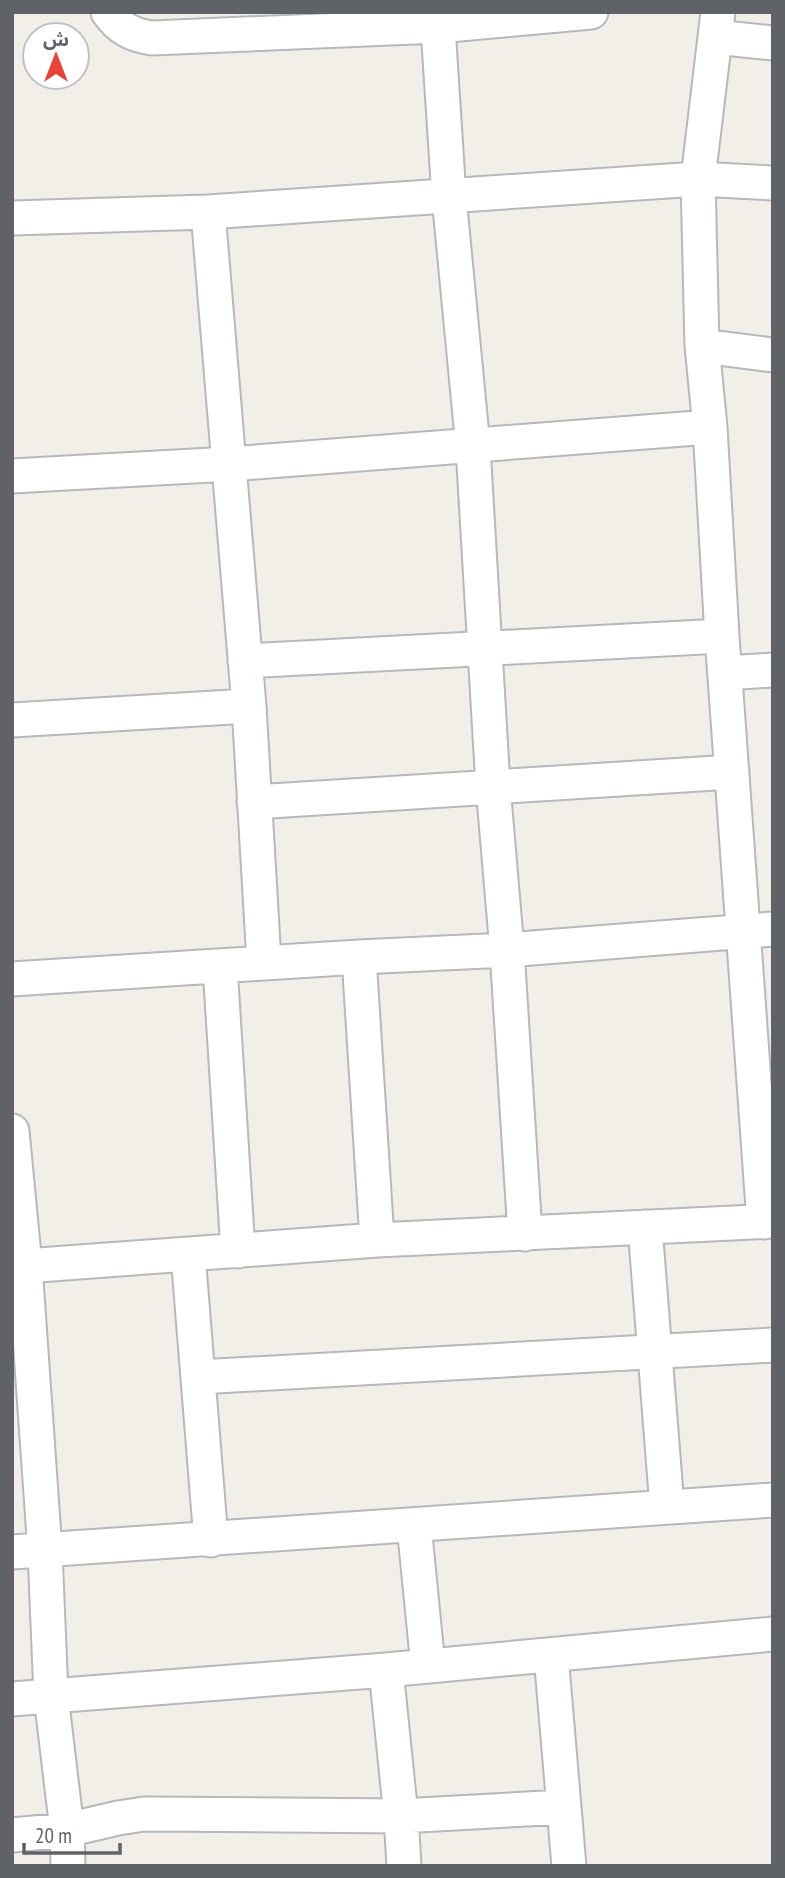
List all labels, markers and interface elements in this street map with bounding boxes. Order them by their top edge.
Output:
north arrow [21,21,91,91]
text: ش [43,27,69,51]
scale bar [24,1812,121,1856]
text: 20 m [35,1822,72,1849]

